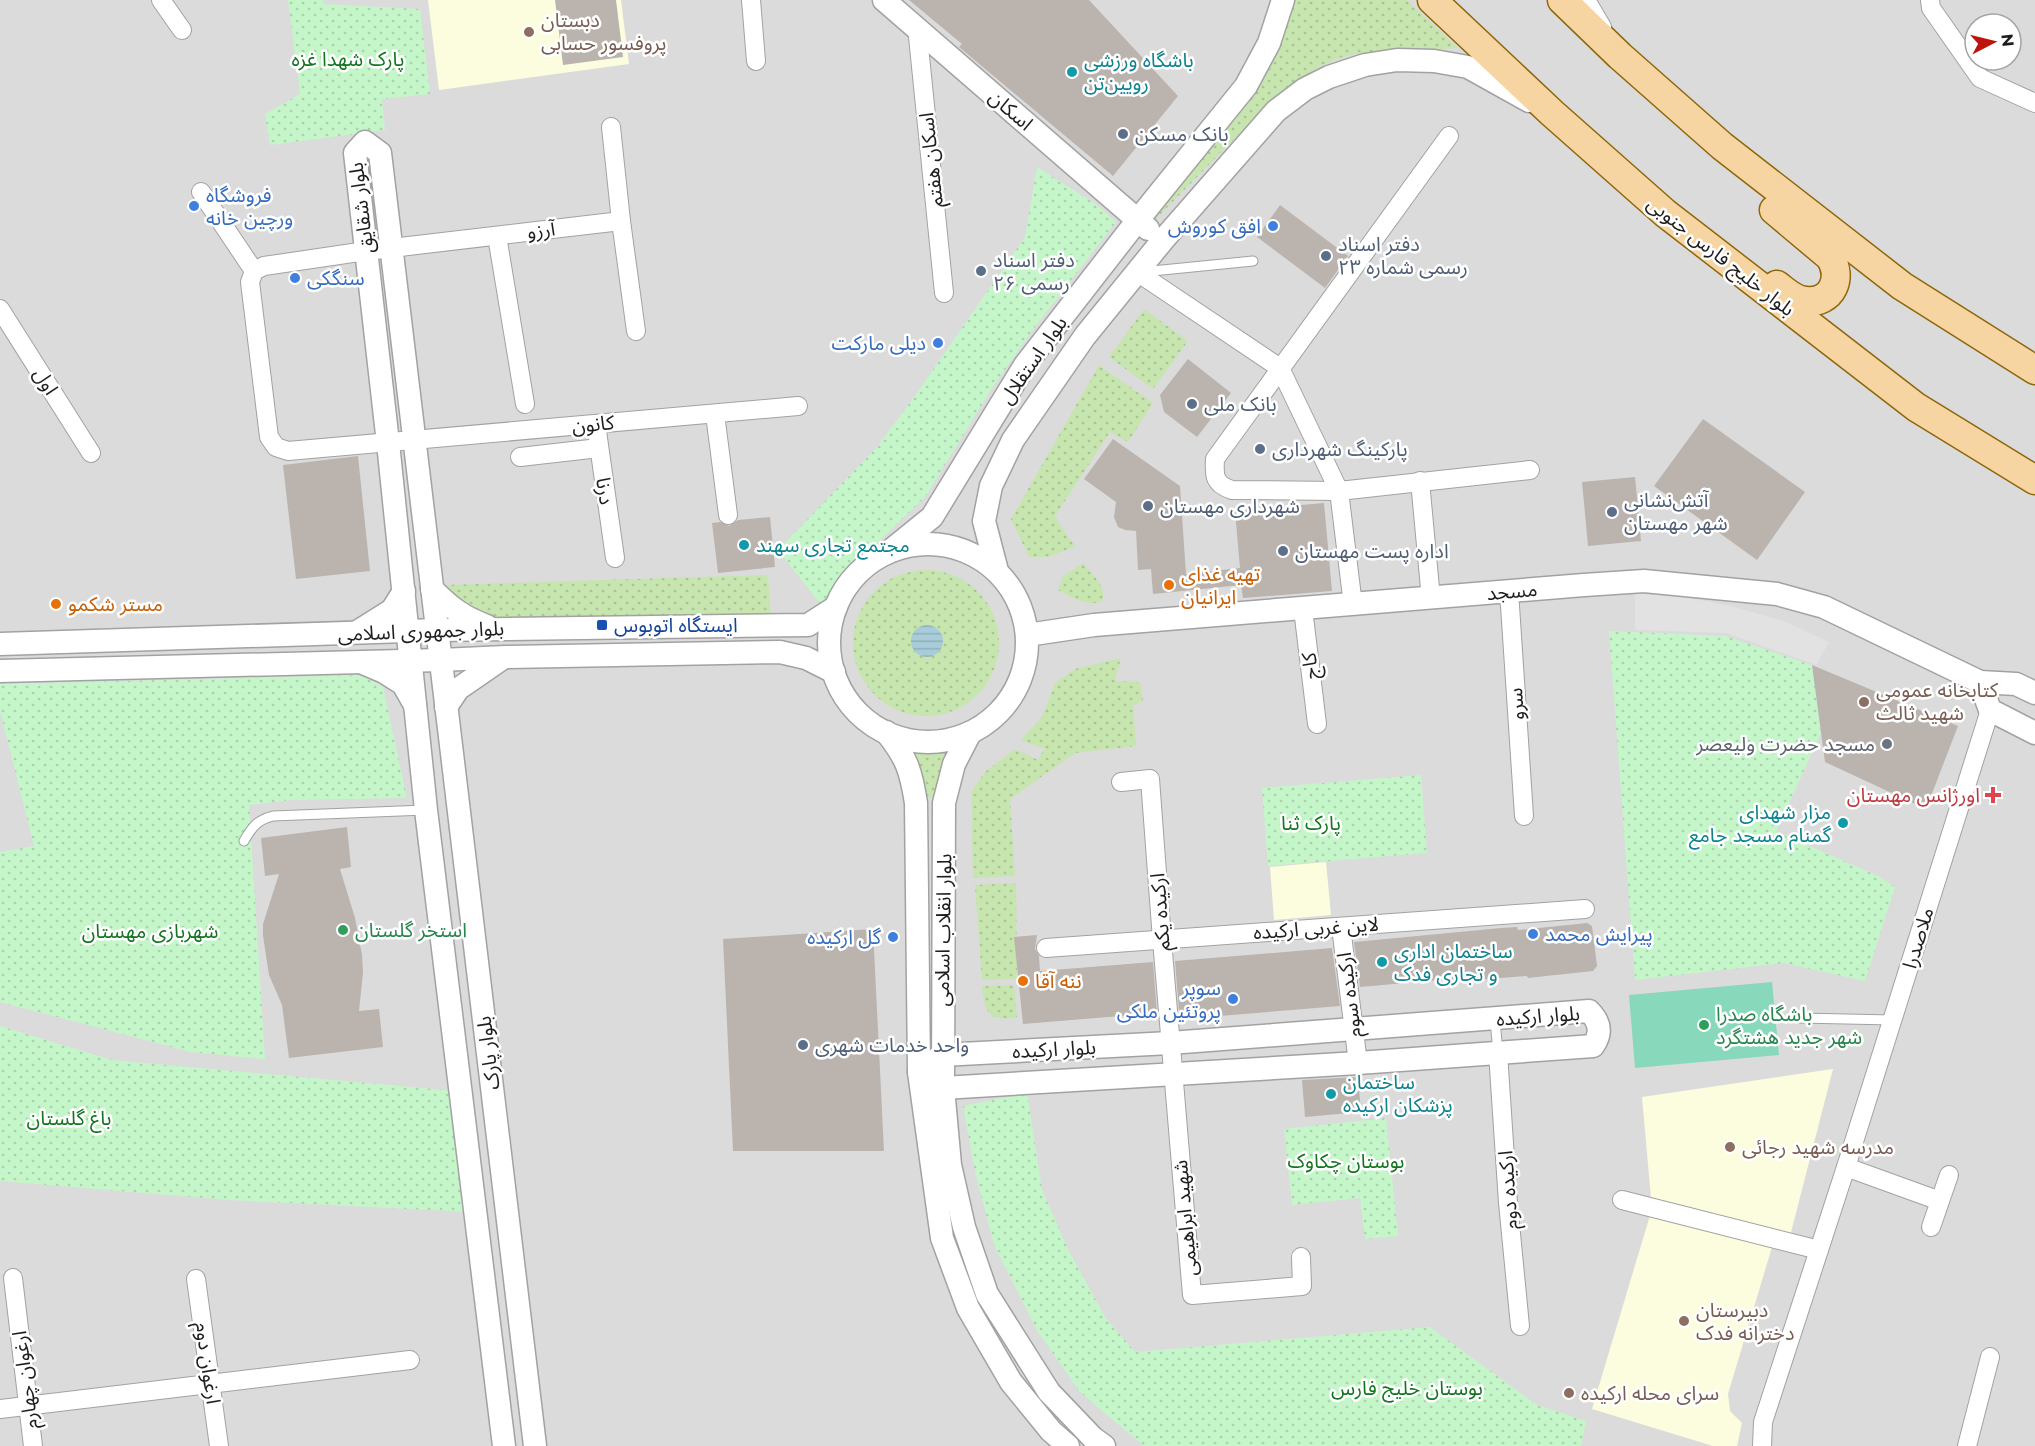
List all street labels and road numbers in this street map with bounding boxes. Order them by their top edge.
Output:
street label: اسکان [984,85,1038,135]
street label: اسکان هفتم [914,111,951,209]
street label: بلوار شقایق [344,161,379,255]
street label: بلوار خلیج فارس جنوبی [1641,191,1800,323]
street label: آرزو [525,216,558,244]
street label: بلوار استقلال [994,311,1072,409]
street label: اول [29,363,63,399]
street label: کانون [571,410,616,438]
street label: درنا [591,476,619,506]
street label: مسجد [1486,577,1538,605]
street label: بلوار جمهوری اسلامی [337,616,505,646]
street label: کاج [1296,650,1327,681]
street label: سرو [1503,687,1529,721]
street label: بلوار انقلاب اسلامی [930,853,956,1007]
street label: ارکیده یکم [1145,872,1178,952]
street label: ملاصدرا [1897,904,1939,972]
street label: لاین غربی ارکیده [1252,912,1380,944]
street label: ارکیده سوم [1332,951,1369,1039]
street label: بلوار ارکیده [1495,1001,1581,1031]
street label: بلوار پارک [472,1015,506,1091]
street label: بلوار ارکیده [1011,1035,1097,1063]
street label: ارکیده دوم [1493,1149,1526,1230]
street label: شهید ابراهیمی [1168,1159,1202,1277]
street label: ارغوان دوم [187,1320,226,1406]
street label: ارغوان چهارم [7,1329,46,1430]

